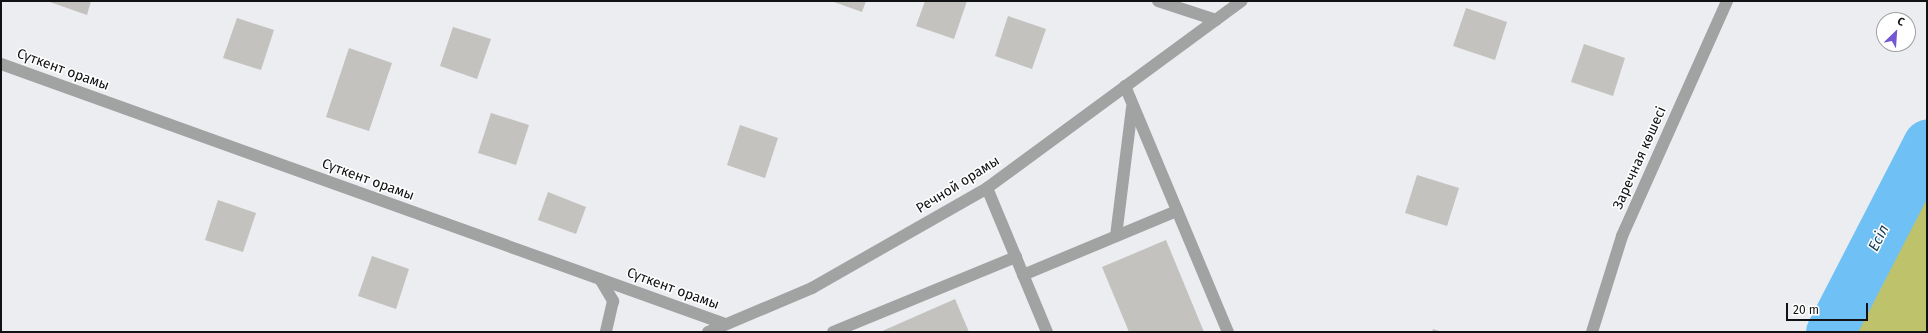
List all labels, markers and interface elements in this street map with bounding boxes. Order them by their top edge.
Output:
north arrow [1876,12,1916,52]
text: С [1895,14,1906,29]
street label: Сүткент орамы [15,46,111,94]
street label: Заречная көшесі [1610,104,1670,212]
street label: Речной орамы [913,153,1003,217]
street label: Сүткент орамы [320,156,416,204]
water label: Есіл [1865,222,1893,254]
street label: Сүткент орамы [625,265,721,313]
scale bar [1788,295,1870,321]
text: 20 m [1793,303,1819,317]

